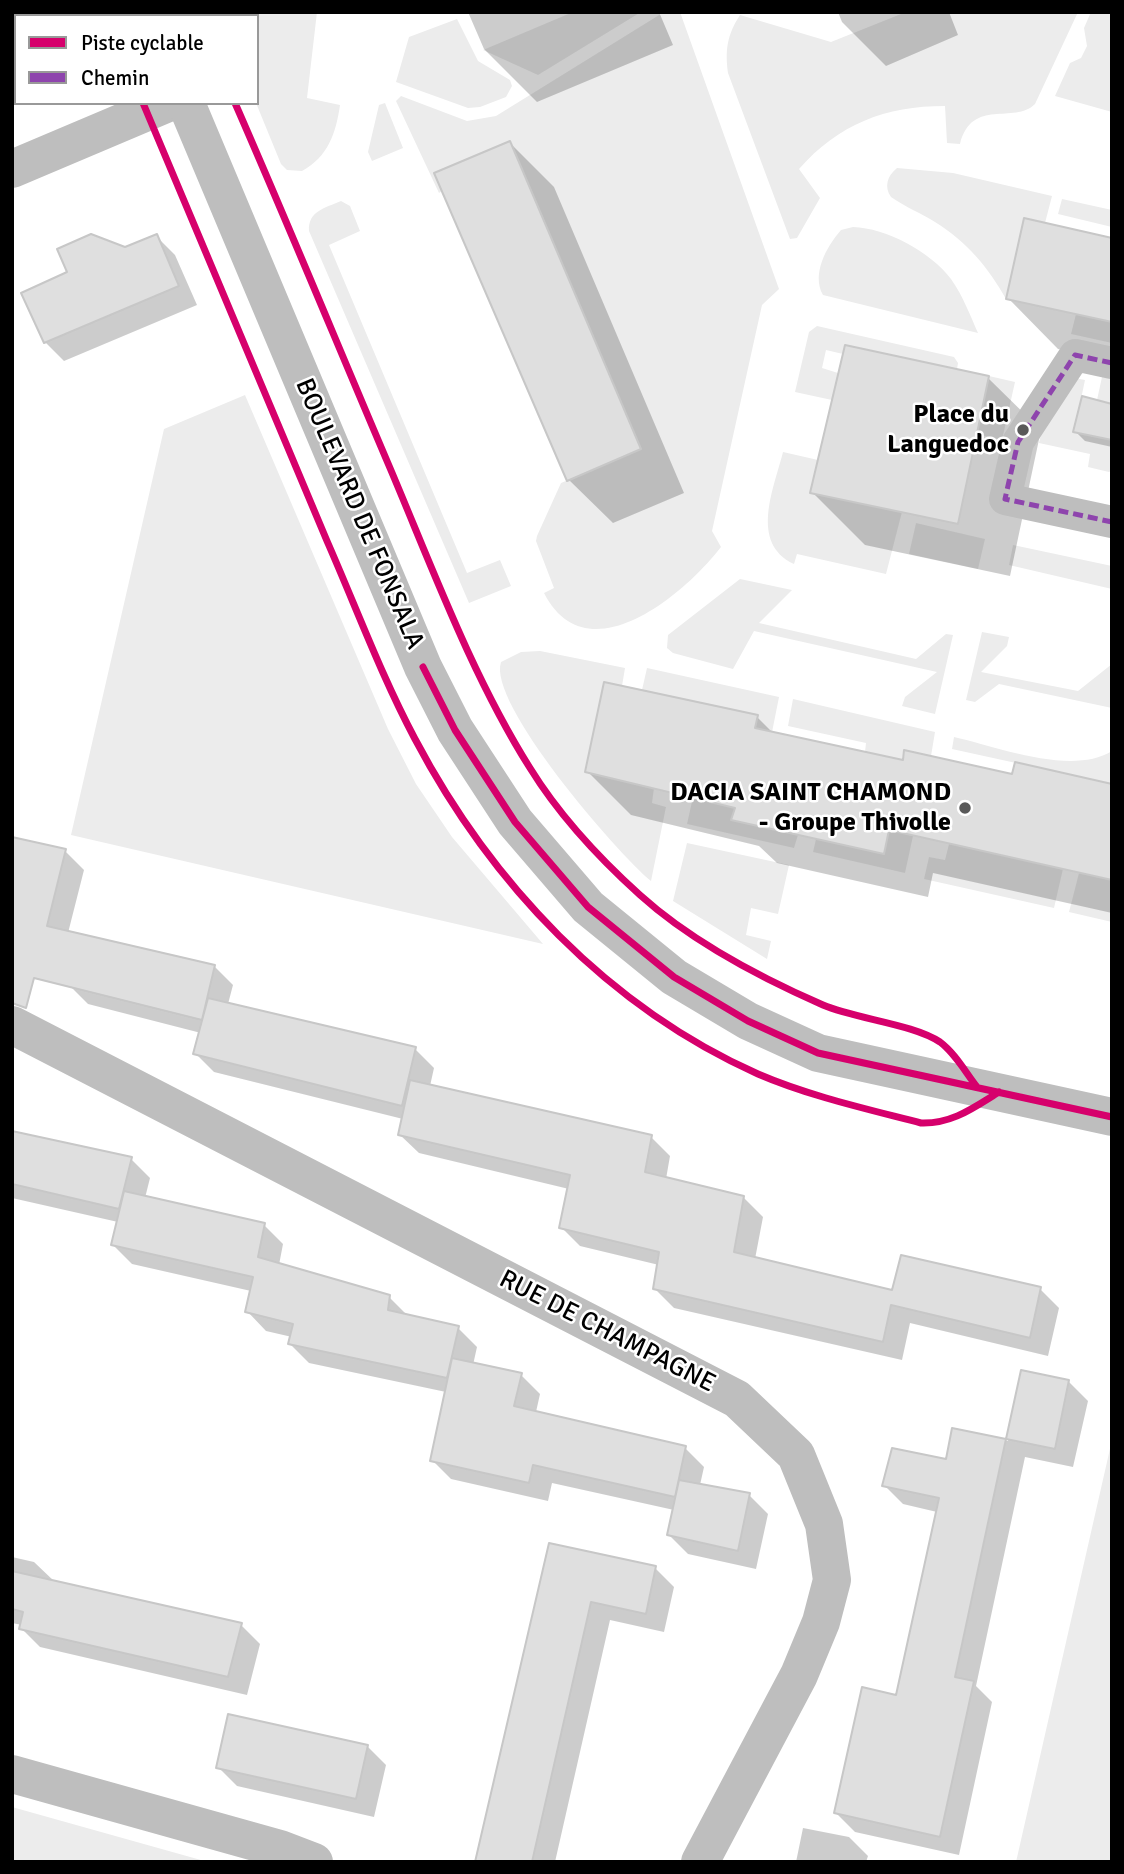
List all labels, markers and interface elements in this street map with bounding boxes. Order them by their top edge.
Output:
legend [14,14,259,105]
text: Piste cyclable [81,30,204,56]
text: Chemin [81,65,150,91]
street label: BOULEVARD DE FONSALA [288,374,430,654]
place label: Place du Languedoc [887,399,1009,460]
marker: Place du Languedoc [1015,422,1031,438]
place label: DACIA SAINT CHAMOND - Groupe Thivolle [670,777,951,838]
marker: DACIA SAINT CHAMOND - Groupe Thivolle [957,800,973,816]
street label: RUE DE CHAMPAGNE [494,1264,720,1400]

